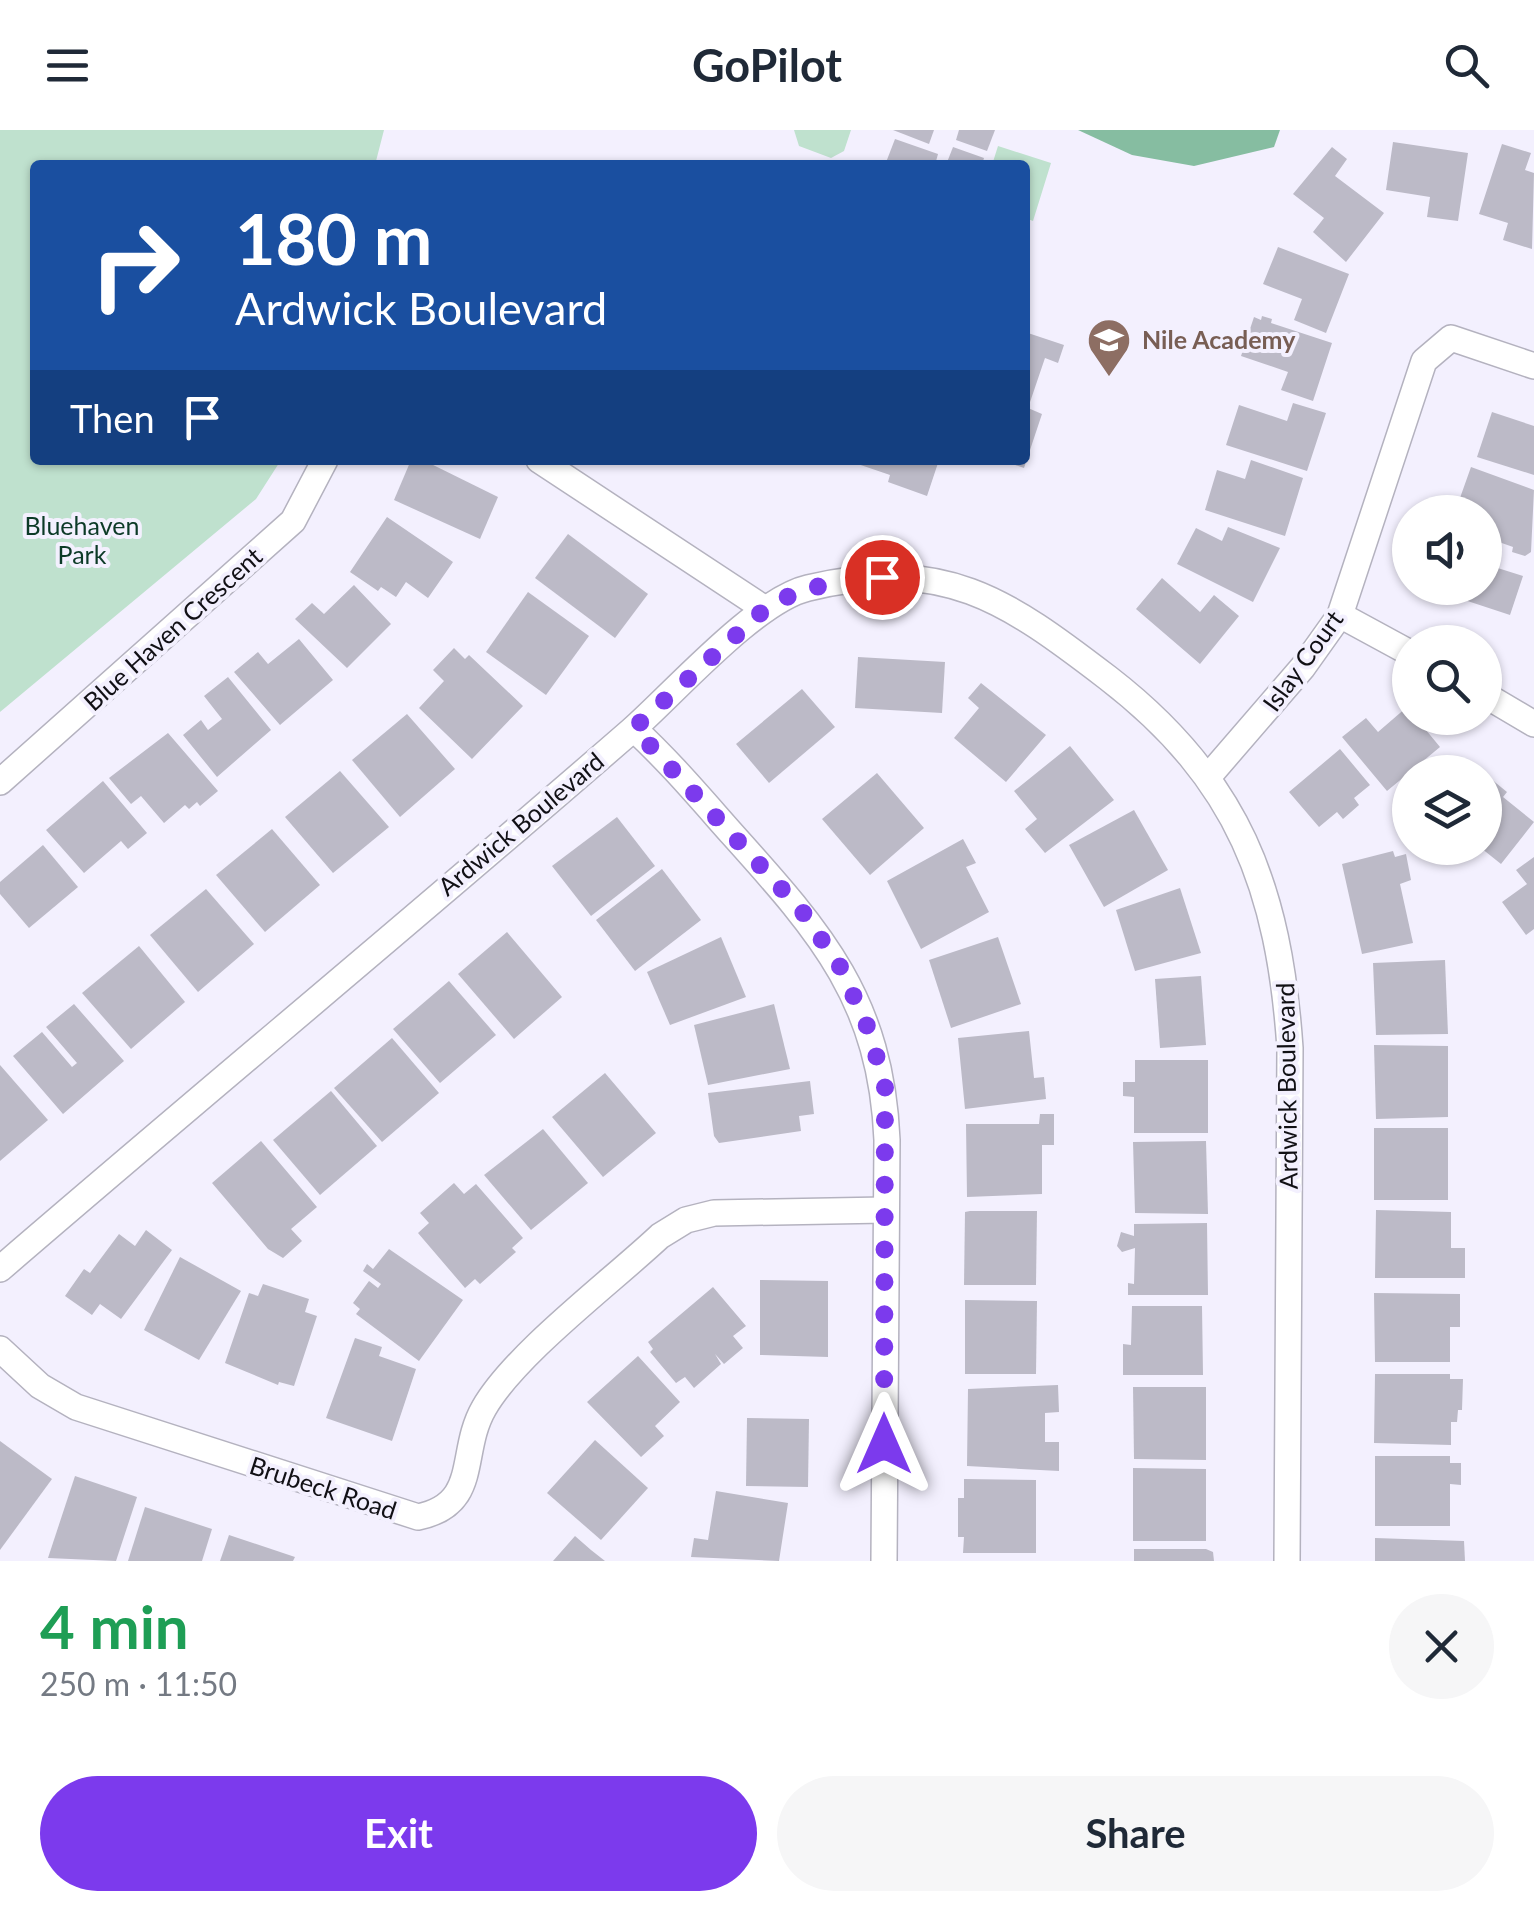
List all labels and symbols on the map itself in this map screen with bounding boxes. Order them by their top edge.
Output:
school or university icon: Nile Academy [1086,317,1132,378]
place label: Nile Academy [1142,324,1296,354]
park label: Bluehaven Park [25,510,139,569]
pin [840,535,925,620]
street label: Blue Haven Crescent [77,540,268,716]
street label: Islay Court [1256,604,1349,716]
street label: Ardwick Boulevard [432,745,609,901]
street label: Ardwick Boulevard [1269,982,1303,1190]
position arrow [832,1392,936,1496]
street label: Brubeck Road [246,1449,401,1525]

